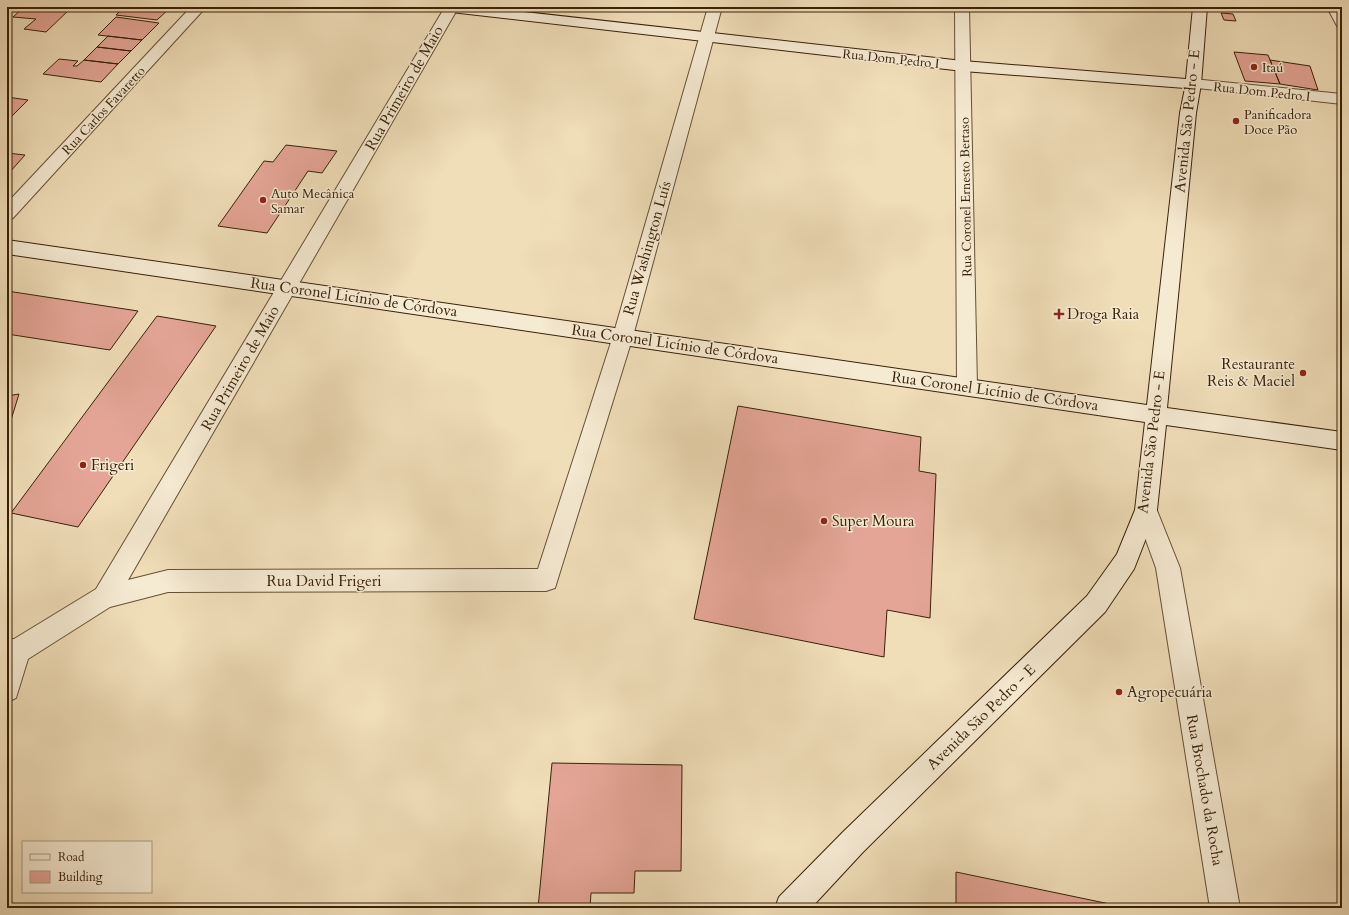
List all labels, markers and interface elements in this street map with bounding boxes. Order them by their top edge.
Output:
street label: Rua Primeiro de Maio [360,22,448,154]
street label: Rua Dom Pedro I [841,45,940,73]
street label: Avenida São Pedro - E [1170,48,1204,194]
place label: Itaú [1262,59,1283,77]
marker: Itaú [1249,62,1259,72]
street label: Rua Carlos Favaretto [58,63,149,159]
street label: Rua Dom Pedro I [1212,78,1311,106]
place label: Panificadora Doce Pão [1244,106,1312,139]
marker: Panificadora Doce Pão [1231,116,1241,126]
street label: Rua Coronel Ernesto Bertaso [956,117,976,277]
street label: Rua Washington Luís [618,179,676,317]
place label: Auto Mecânica Samar [271,185,355,218]
marker: Auto Mecânica Samar [258,195,268,205]
street label: Rua Coronel Licínio de Córdova [249,273,459,321]
street label: Rua Primeiro de Maio [196,302,284,434]
place label: Droga Raia [1067,304,1140,324]
marker: Droga Raia [1054,309,1064,319]
street label: Rua Coronel Licínio de Córdova [570,320,780,368]
place label: Restaurante Reis & Maciel [1207,354,1295,391]
street label: Rua Coronel Licínio de Córdova [890,367,1100,415]
marker: Restaurante Reis & Maciel [1298,368,1308,378]
street label: Avenida São Pedro - E [1132,369,1170,515]
place label: Frigeri [91,455,134,475]
marker: Frigeri [78,460,88,470]
place label: Super Moura [832,511,915,531]
marker: Super Moura [819,516,829,526]
street label: Rua David Frigeri [267,571,381,591]
street label: Avenida São Pedro - E [922,660,1040,774]
place label: Agropecuária [1127,682,1213,702]
marker: Agropecuária [1114,687,1124,697]
street label: Rua Brochado da Rocha [1182,713,1228,868]
legend [22,841,152,893]
text: Road [58,849,85,865]
text: Building [58,869,103,885]

